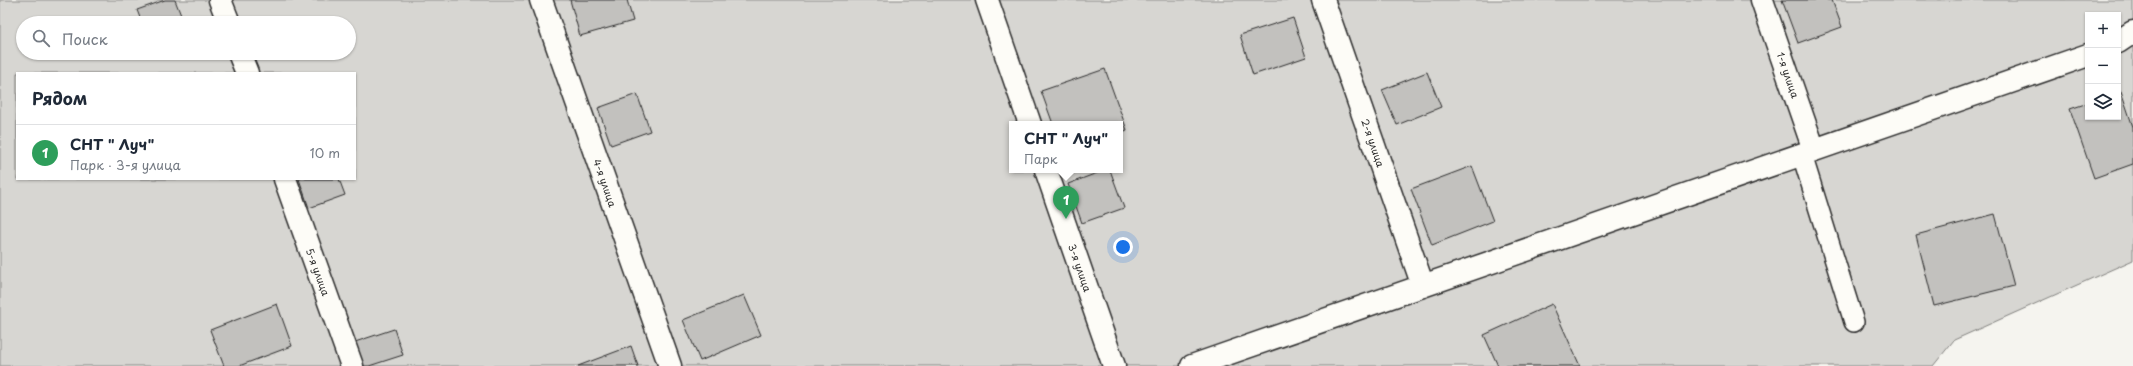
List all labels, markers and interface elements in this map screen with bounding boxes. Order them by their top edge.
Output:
map controls [2085,12,2121,120]
button: + [2085,12,2121,48]
search box [16,16,356,60]
icon: search [30,27,52,49]
text: Поиск [62,27,108,50]
button: − [2085,48,2121,84]
street label: 1-я улица [1774,50,1804,100]
button: layers [2085,84,2121,120]
text: Рядом [32,85,87,111]
street label: 2-я улица [1358,117,1389,170]
popup [1009,121,1123,173]
text: СНТ " Луч" [1024,126,1108,149]
text: СНТ " Луч" [70,132,154,155]
text: 1 [42,143,48,162]
text: 10 m [310,143,340,162]
text: Парк [1024,149,1057,168]
text: Парк · 3-я улица [70,155,181,174]
street label: 4-я улица [590,157,621,209]
pin: 1 [1053,186,1079,219]
your location [1113,237,1133,257]
street label: 3-я улица [1065,242,1096,294]
street label: 5-я улица [303,246,334,298]

